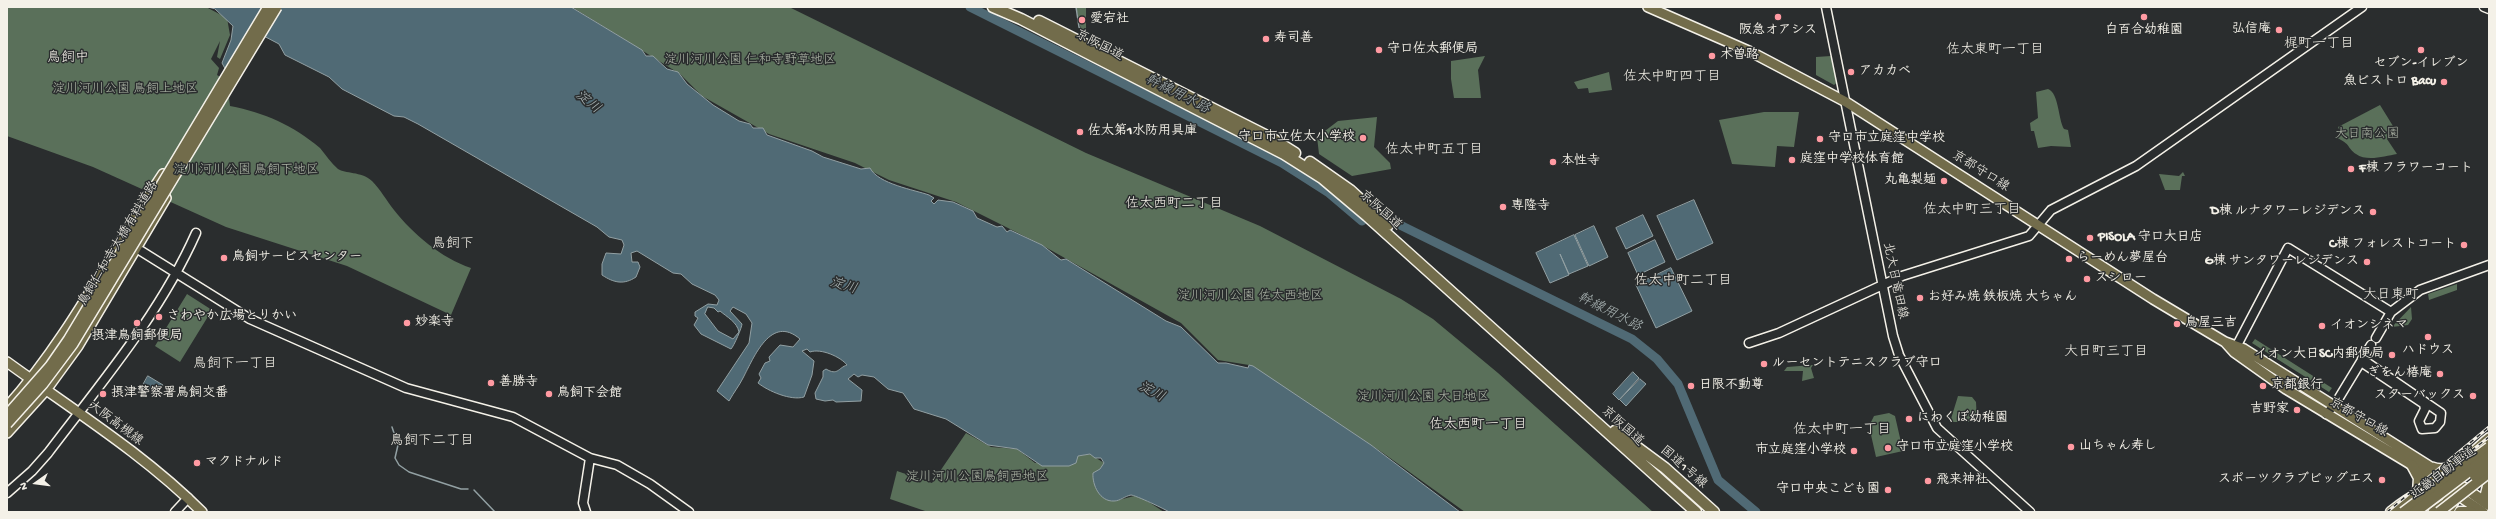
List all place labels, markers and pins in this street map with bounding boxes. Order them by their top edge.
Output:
place label: 愛宕社 [1090,12,1129,28]
marker: 阪急オアシス [1773,12,1783,22]
marker: 白百合幼稚園 [2139,12,2149,22]
marker: 愛宕社 [1077,15,1087,25]
place label: 弘信庵 [2232,22,2271,38]
place label: 阪急オアシス [1739,23,1817,39]
place label: 白百合幼稚園 [2105,23,2183,39]
marker: 弘信庵 [2274,25,2284,35]
place label: 寿司善 [1274,31,1313,47]
marker: 寿司善 [1261,34,1271,44]
place label: 守口佐太郵便局 [1387,42,1478,58]
marker: 守口佐太郵便局 [1374,45,1384,55]
marker: セブン-イレブン [2416,45,2426,55]
place label: 木曽路 [1720,48,1759,64]
marker: 木曽路 [1707,51,1717,61]
place label: セブン-イレブン [2373,56,2469,72]
place label: アカカベ [1859,64,1911,80]
marker: アカカベ [1846,67,1856,77]
place label: 魚ビストロ Bacu [2344,74,2436,90]
marker: 魚ビストロ Bacu [2439,77,2449,87]
place label: 佐太第1水防用具庫 [1088,124,1197,140]
marker: 佐太第1水防用具庫 [1075,127,1085,137]
place label: 守口市立佐太小学校 [1238,130,1355,146]
place label: 守口市立庭窪中学校 [1828,131,1945,147]
marker: 守口市立佐太小学校 [1358,133,1368,143]
marker: 守口市立庭窪中学校 [1815,134,1825,144]
place label: 庭窪中学校体育館 [1800,152,1904,168]
place label: 本性寺 [1561,154,1600,170]
marker: 庭窪中学校体育館 [1787,155,1797,165]
marker: 本性寺 [1548,157,1558,167]
place label: F棟 フラワーコート [2359,161,2473,177]
marker: F棟 フラワーコート [2346,164,2356,174]
place label: 丸亀製麺 [1884,173,1936,189]
marker: 丸亀製麺 [1939,176,1949,186]
place label: 専隆寺 [1511,199,1550,215]
marker: 専隆寺 [1498,202,1508,212]
place label: D棟 ルナタワーレジデンス [2210,204,2365,220]
marker: D棟 ルナタワーレジデンス [2368,207,2378,217]
place label: PISOLA 守口大日店 [2098,230,2203,246]
marker: PISOLA 守口大日店 [2085,233,2095,243]
place label: C棟 フォレストコート [2329,237,2456,253]
marker: C棟 フォレストコート [2459,240,2469,250]
place label: 鳥飼サービスセンター [232,250,362,266]
place label: らーめん夢屋台 [2077,251,2168,267]
marker: 鳥飼サービスセンター [219,253,229,263]
marker: らーめん夢屋台 [2064,254,2074,264]
place label: G棟 サンタワーレジデンス [2205,254,2359,270]
marker: G棟 サンタワーレジデンス [2362,257,2372,267]
place label: スシロー [2095,271,2147,287]
marker: スシロー [2082,274,2092,284]
place label: お好み焼 鉄板焼 大ちゃん [1928,290,2077,306]
marker: お好み焼 鉄板焼 大ちゃん [1915,293,1925,303]
place label: さわやか広場とりかい [167,309,297,325]
marker: さわやか広場とりかい [154,312,164,322]
place label: 妙楽寺 [415,315,454,331]
place label: 鳥屋三吉 [2185,316,2237,332]
marker: 摂津鳥飼郵便局 [132,318,142,328]
marker: 妙楽寺 [402,318,412,328]
place label: イオンシネマ [2330,318,2408,334]
marker: 鳥屋三吉 [2172,319,2182,329]
marker: イオンシネマ [2317,321,2327,331]
place label: 摂津鳥飼郵便局 [92,329,182,345]
marker: ハドウス [2423,332,2433,342]
place label: ハドウス [2402,343,2454,359]
place label: イオン大日SC内郵便局 [2254,347,2384,363]
marker: イオン大日SC内郵便局 [2387,350,2397,360]
place label: ルーセントテニスクラブ守口 [1772,356,1942,372]
marker: ルーセントテニスクラブ守口 [1759,359,1769,369]
place label: ぎをん椿庵 [2367,366,2432,382]
marker: ぎをん椿庵 [2435,369,2445,379]
place label: 善勝寺 [499,375,538,391]
marker: 善勝寺 [486,378,496,388]
place label: 日限不動尊 [1699,378,1764,394]
place label: 京都銀行 [2271,378,2323,394]
marker: 日限不動尊 [1686,381,1696,391]
marker: 京都銀行 [2258,381,2268,391]
place label: 摂津警察署鳥飼交番 [111,386,228,402]
place label: 鳥飼下会館 [557,386,622,402]
place label: スターバックス [2374,388,2465,404]
marker: 摂津警察署鳥飼交番 [98,389,108,399]
marker: 鳥飼下会館 [544,389,554,399]
marker: スターバックス [2468,391,2478,401]
place label: 吉野家 [2250,402,2289,418]
marker: 吉野家 [2292,405,2302,415]
place label: にわくぼ幼稚園 [1917,411,2008,427]
marker: にわくぼ幼稚園 [1904,414,1914,424]
place label: 山ちゃん寿し [2079,439,2157,455]
place label: 守口市立庭窪小学校 [1896,440,2013,456]
marker: 山ちゃん寿し [2066,442,2076,452]
place label: 市立庭窪小学校 [1755,443,1846,459]
marker: 守口市立庭窪小学校 [1883,443,1893,453]
marker: 市立庭窪小学校 [1849,446,1859,456]
place label: マクドナルド [205,455,283,471]
marker: マクドナルド [192,458,202,468]
place label: スポーツクラブビッグエス [2218,472,2374,488]
place label: 飛来神社 [1936,473,1988,489]
marker: スポーツクラブビッグエス [2377,475,2387,485]
marker: 飛来神社 [1923,476,1933,486]
place label: 守口中央こども園 [1776,482,1880,498]
marker: 守口中央こども園 [1883,485,1893,495]

